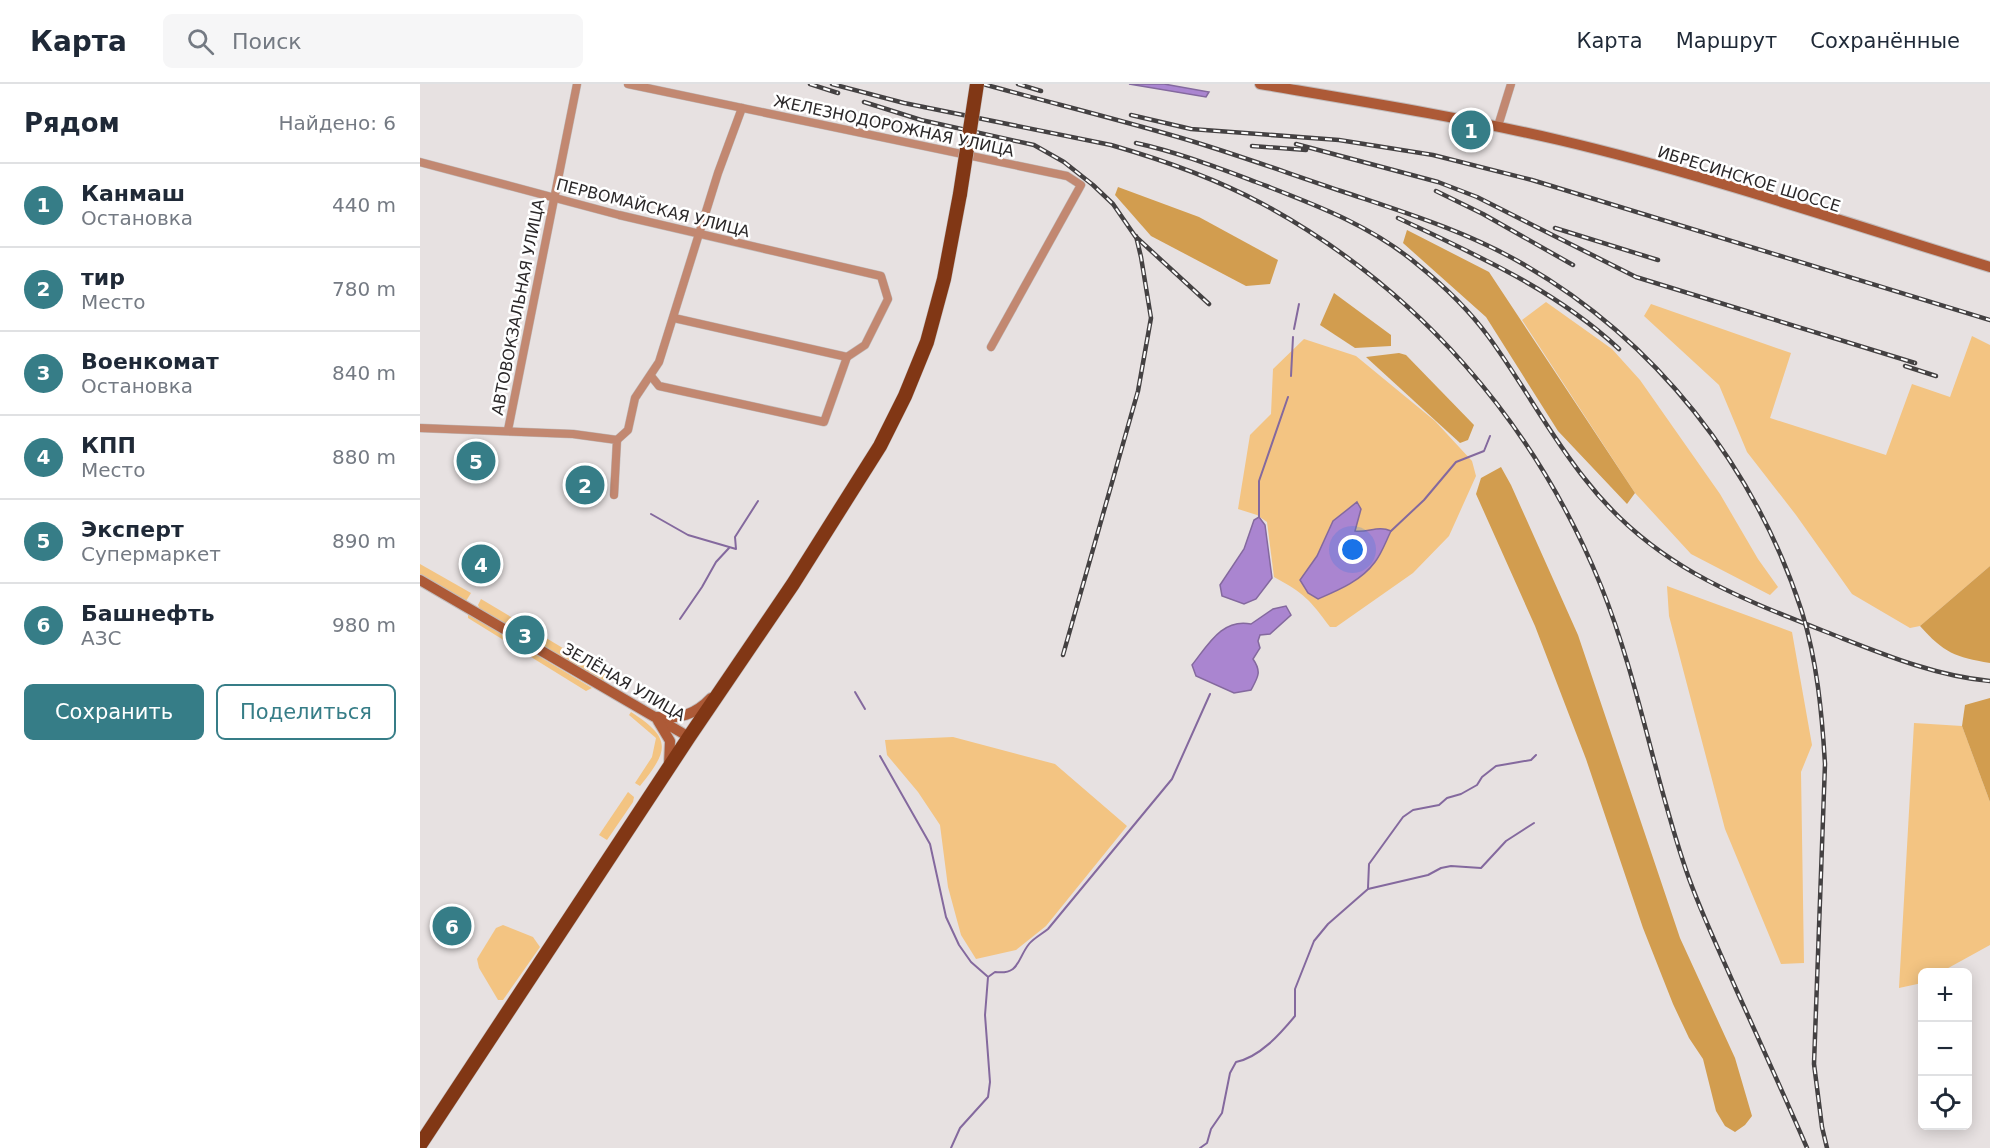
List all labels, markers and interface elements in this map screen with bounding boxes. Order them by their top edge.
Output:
search box [163,14,583,68]
text: Карта [30,25,127,58]
icon: search [184,25,217,58]
text: Поиск [232,29,302,54]
text: Карта [1577,29,1643,53]
text: Маршрут [1676,29,1777,53]
text: Сохранённые [1810,29,1960,53]
street label: ЖЕЛЕЗНОДОРОЖНАЯ УЛИЦА [772,91,1016,161]
text: Рядом [24,108,120,138]
pin: 1 [1452,108,1490,152]
text: Найдено: 6 [278,111,396,135]
street label: ИБРЕСИНСКОЕ ШОССЕ [1655,142,1843,216]
street label: ПЕРВОМАЙСКАЯ УЛИЦА [554,175,752,241]
text: Канмаш [81,181,185,206]
text: 1 [37,193,50,217]
text: 440 m [332,193,396,217]
street label: АВТОВОКЗАЛЬНАЯ УЛИЦА [488,197,548,417]
text: Остановка [81,206,193,230]
text: тир [81,265,125,290]
text: 2 [37,277,50,301]
text: 780 m [332,277,396,301]
text: Место [81,290,145,314]
text: Военкомат [81,349,219,374]
text: 3 [37,361,50,385]
text: 840 m [332,361,396,385]
text: Остановка [81,374,193,398]
text: КПП [81,433,136,458]
pin: 5 [456,438,496,484]
text: 4 [37,445,50,469]
text: 880 m [332,445,396,469]
text: Место [81,458,145,482]
pin: 2 [566,462,604,508]
text: Эксперт [81,517,184,542]
text: 5 [37,529,50,553]
text: 890 m [332,529,396,553]
your location [1338,535,1367,564]
text: Супермаркет [81,542,221,566]
pin: 4 [462,542,500,586]
text: Башнефть [81,601,215,626]
pin: 3 [506,612,544,658]
text: 6 [37,613,50,637]
text: 980 m [332,613,396,637]
text: АЗС [81,626,121,650]
street label: ЗЕЛЁНАЯ УЛИЦА [559,639,689,725]
button: Сохранить [24,684,204,740]
button: Поделиться [216,684,396,740]
pin: 6 [432,904,471,948]
map controls [1918,968,1972,1130]
button: + [1918,968,1972,1022]
button: − [1918,1022,1972,1076]
button: locate [1918,1076,1972,1130]

